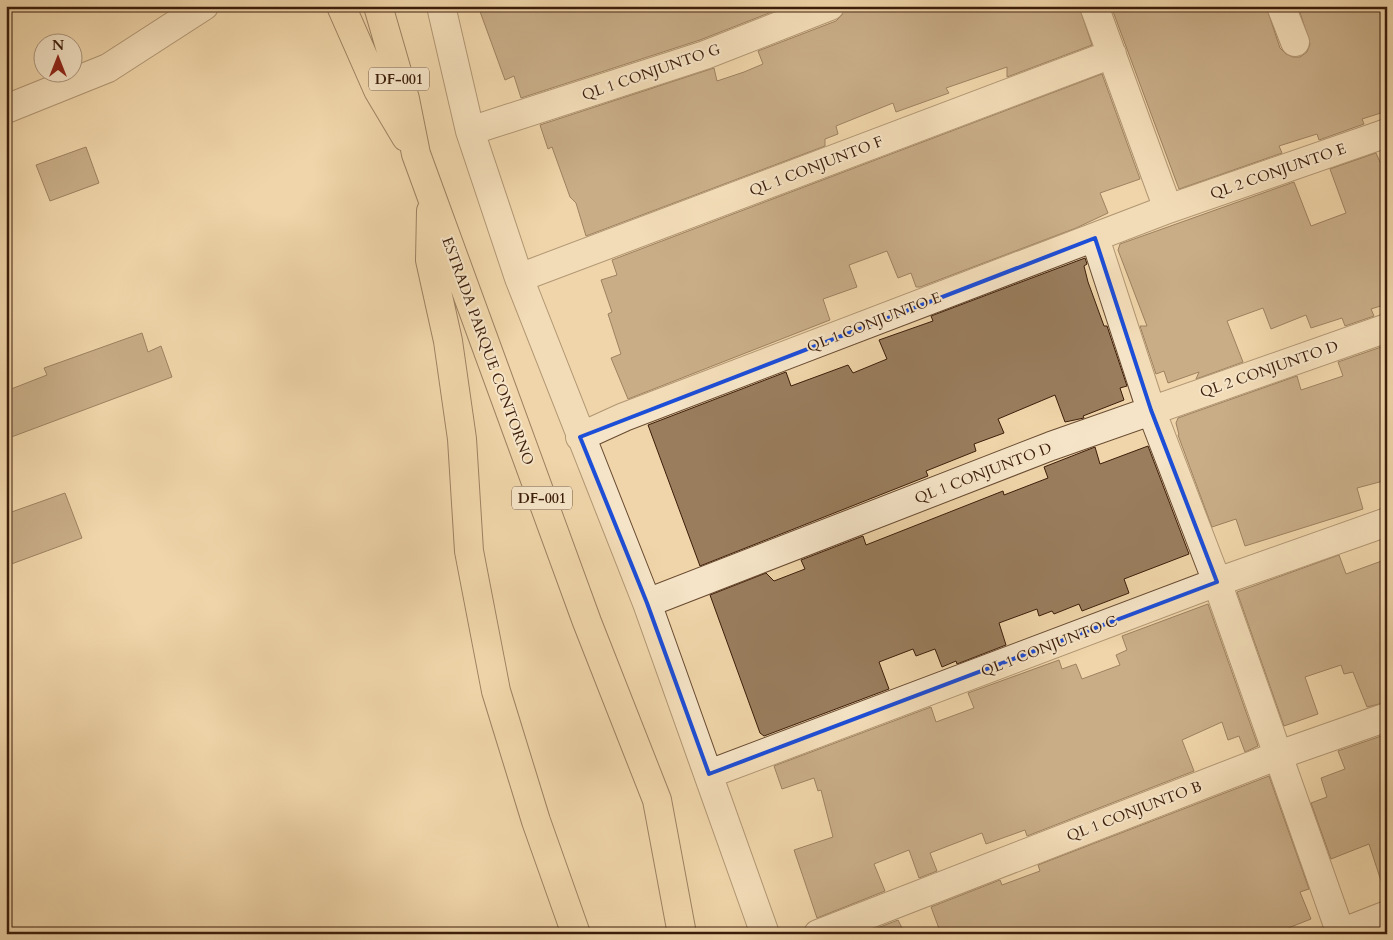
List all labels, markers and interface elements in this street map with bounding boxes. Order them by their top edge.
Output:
north arrow [32,32,82,82]
text: N [52,36,64,55]
street label: QL 1 CONJUNTO G [579,39,723,105]
road number: DF-001 [369,68,429,90]
street label: QL 1 CONJUNTO F [746,131,886,201]
street label: QL 2 CONJUNTO E [1207,138,1349,204]
street label: ESTRADA PARQUE CONTORNO [437,234,539,468]
street label: QL 1 CONJUNTO E [804,287,944,357]
street label: QL 2 CONJUNTO D [1197,336,1341,402]
street label: QL 1 CONJUNTO D [912,438,1054,508]
road number: DF-001 [512,486,572,509]
street label: QL 1 CONJUNTO C [978,611,1120,681]
street label: QL 1 CONJUNTO B [1064,776,1204,846]

